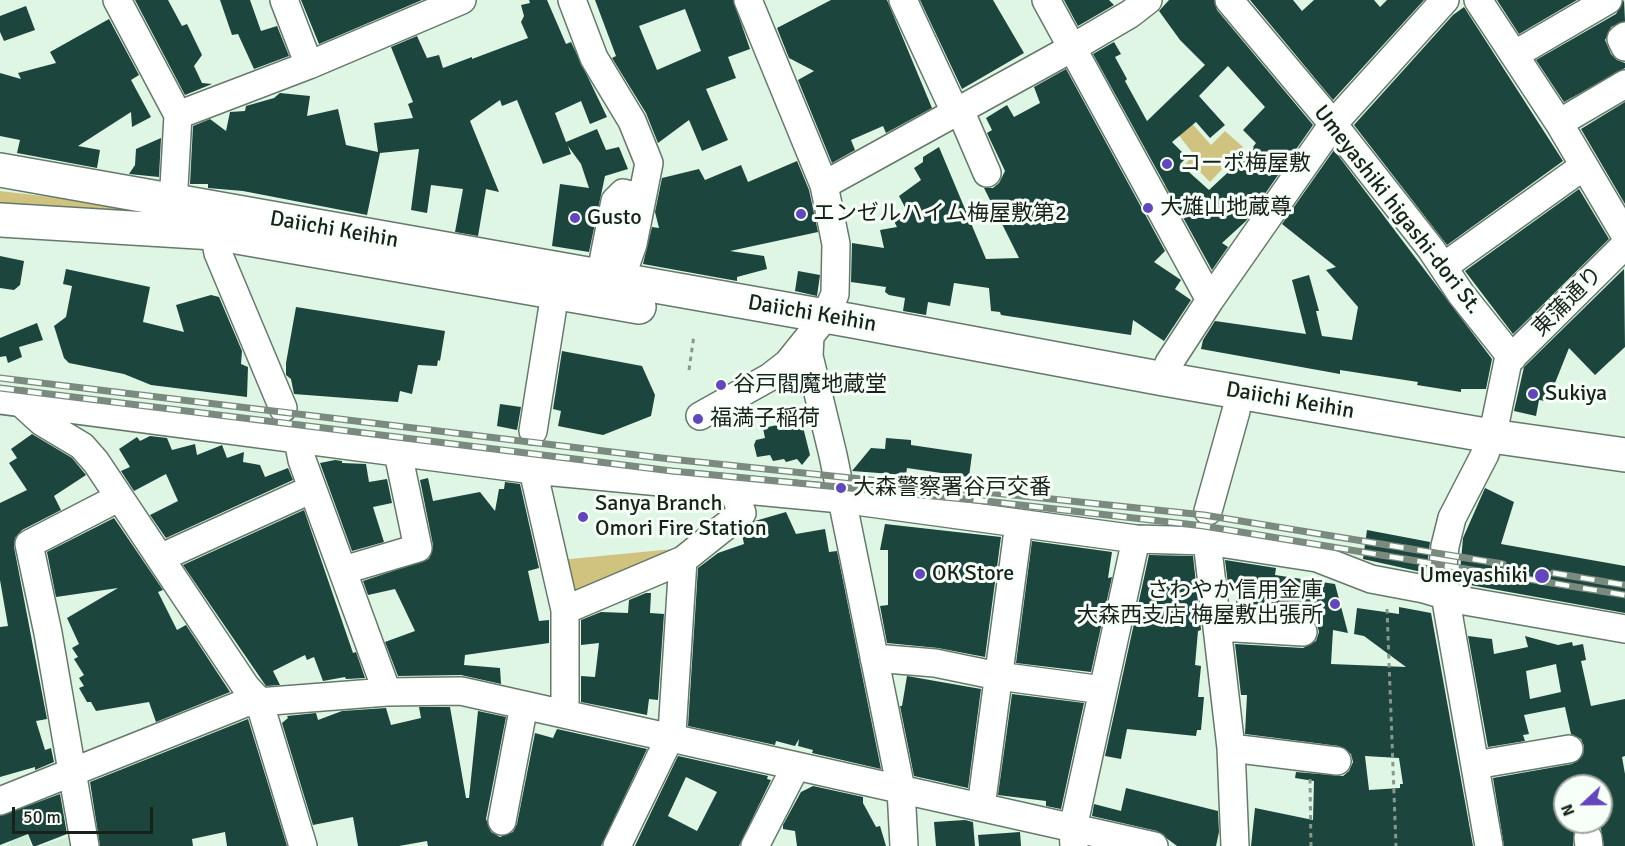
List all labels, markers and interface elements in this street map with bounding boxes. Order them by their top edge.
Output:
street label: Umeyashiki higashi-dori St. [1307,100,1487,320]
place label: コーポ梅屋敷 [1179,151,1311,177]
marker: コーポ梅屋敷 [1160,157,1174,171]
place label: 大雄山地蔵尊 [1160,195,1292,221]
place label: エンゼルハイム梅屋敷第2 [813,201,1067,227]
marker: 大雄山地蔵尊 [1141,201,1155,215]
place label: Gusto [587,205,642,231]
street label: Daiichi Keihin [268,206,400,254]
marker: エンゼルハイム梅屋敷第2 [794,207,808,221]
marker: Gusto [568,211,582,225]
street label: 東蒲通り [1528,262,1608,342]
street label: Daiichi Keihin [746,290,878,338]
place label: 谷戸閻魔地蔵堂 [733,372,887,398]
street label: Daiichi Keihin [1224,377,1356,425]
marker: 谷戸閻魔地蔵堂 [714,378,728,392]
place label: Sukiya [1545,381,1607,407]
marker: Sukiya [1526,387,1540,401]
place label: 福満子稲荷 [710,406,820,432]
marker: 福満子稲荷 [691,412,705,426]
place label: 大森警察署谷戸交番 [853,475,1051,501]
marker: 大森警察署谷戸交番 [834,481,848,495]
place label: Sanya Branch Omori Fire Station [595,491,767,542]
marker: Sanya Branch Omori Fire Station [576,510,590,524]
place label: OK Store [932,561,1014,587]
place label: Umeyashiki [1419,563,1528,589]
marker: OK Store [913,567,927,581]
marker: Umeyashiki [1533,567,1551,585]
place label: さわやか信用金庫 大森西支店 梅屋敷出張所 [1076,578,1323,630]
marker: さわやか信用金庫 大森西支店 梅屋敷出張所 [1328,597,1342,611]
north arrow [1553,774,1613,834]
scale bar [15,795,156,833]
text: N [1557,801,1580,819]
text: 50 m [23,806,61,828]

